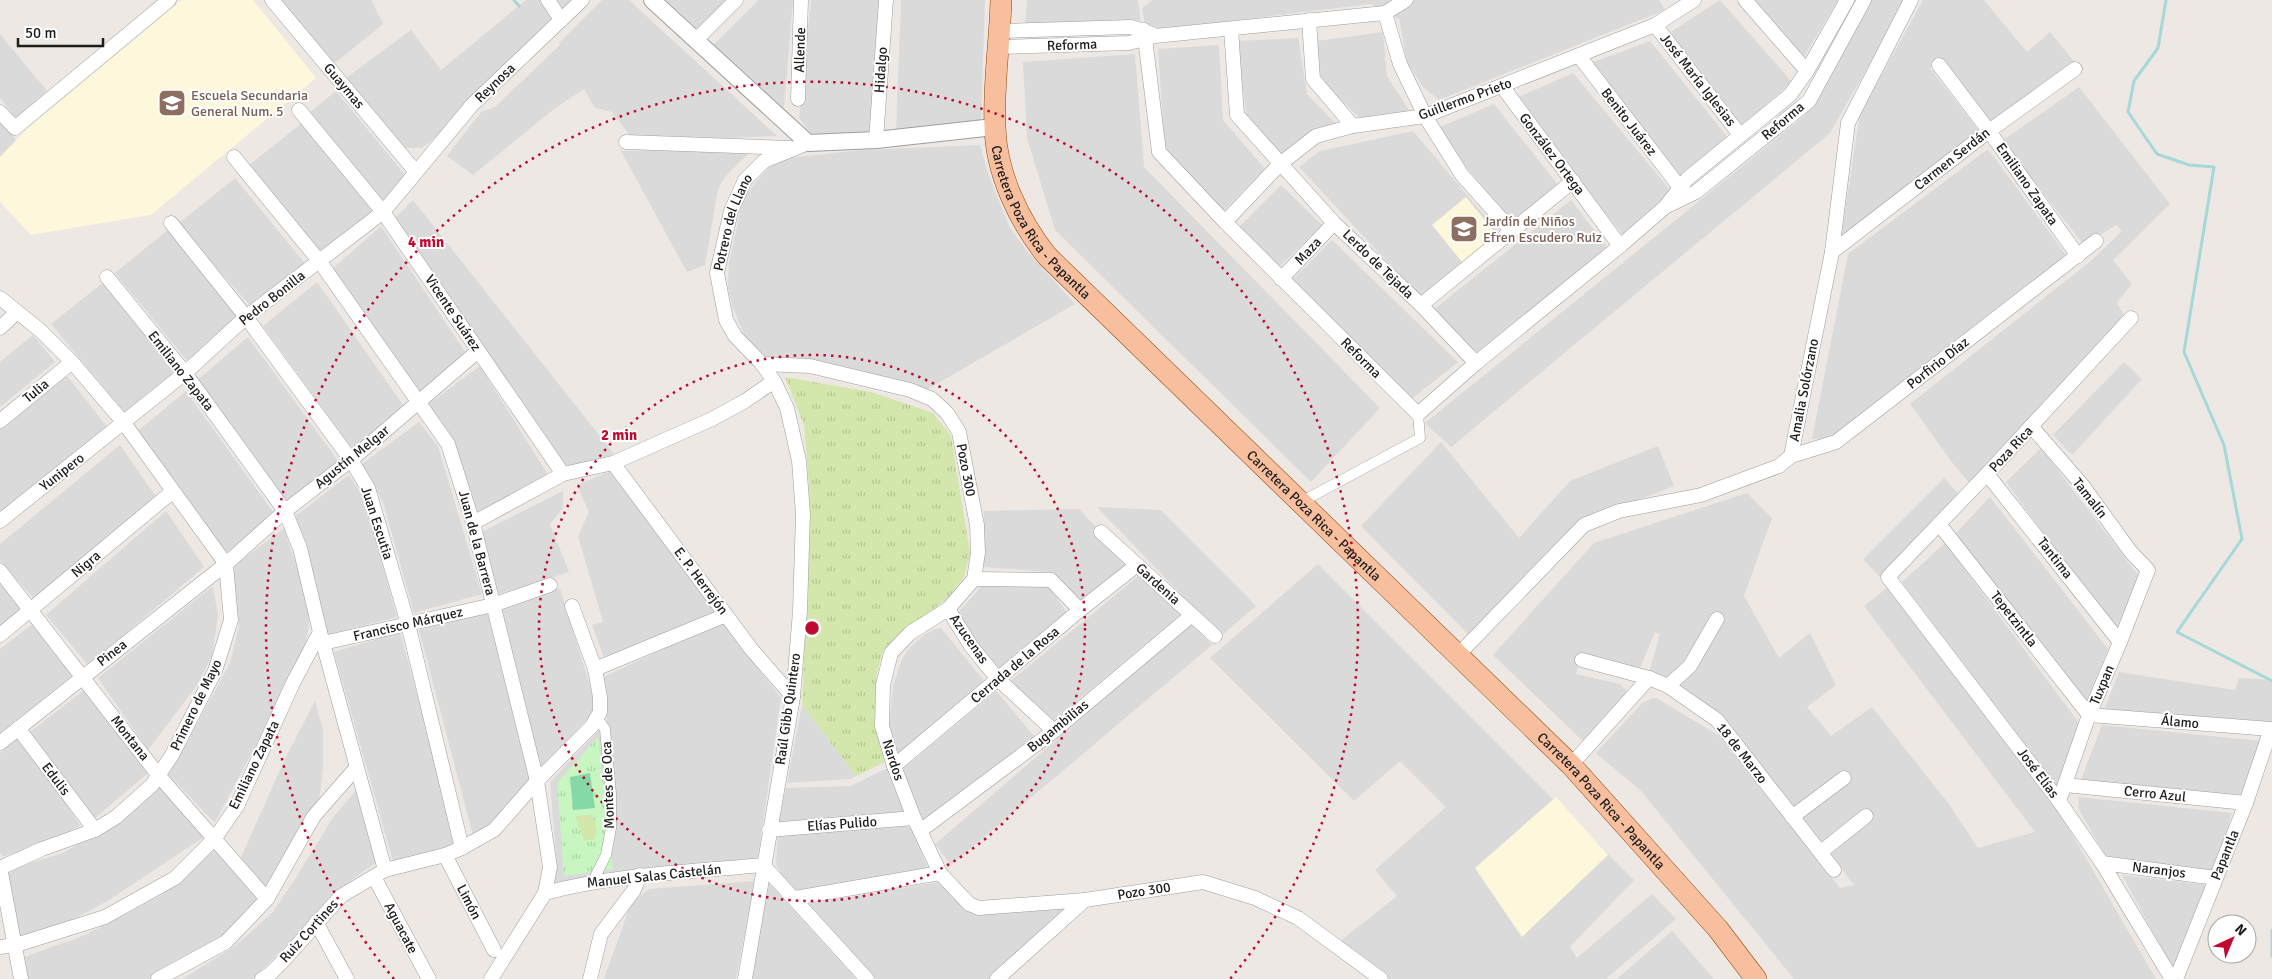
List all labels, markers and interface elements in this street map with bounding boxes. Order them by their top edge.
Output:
scale bar [18,15,102,47]
text: 50 m [25,24,56,42]
street label: Allende [791,27,809,73]
street label: José María Iglesias [1656,30,1740,130]
street label: Reforma [1046,36,1098,54]
street label: Hidalgo [871,46,891,94]
street label: Guaymas [320,60,368,112]
street label: Reynosa [471,60,519,106]
street label: Guillermo Prieto [1416,74,1514,124]
street label: Benito Juárez [1597,85,1661,159]
place label: Escuela Secundaria General Num. 5 [191,87,308,120]
school or university icon: Escuela Secundaria General Num. 5 [157,88,187,118]
street label: Reforma [1758,98,1808,144]
street label: González Ortega [1516,110,1588,198]
street label: Carmen Serdán [1911,124,1993,194]
street label: Emiliano Zapata [1992,139,2062,229]
street label: Carretera Poza Rica - Papantla [988,144,1094,302]
street label: Potrero del Llano [709,169,756,273]
place label: Jardín de Niños Efren Escudero Ruiz [1483,213,1602,246]
school or university icon: Jardín de Niños Efren Escudero Ruiz [1449,214,1479,244]
street label: Lerdo de Tejada [1339,226,1417,302]
text: 4 min [408,233,444,251]
street label: Maza [1291,234,1325,268]
street label: Pedro Bonilla [235,267,309,329]
street label: Vicente Suárez [421,272,485,354]
street label: Emiliano Zapata [144,328,218,414]
street label: Porfirio Díaz [1903,333,1973,393]
street label: Reforma [1337,334,1385,382]
street label: Amalia Solórzano [1786,337,1822,443]
street label: Tulia [20,375,52,407]
street label: Agustín Melgar [311,421,393,492]
street label: Poza Rica [1985,422,2037,476]
text: 2 min [601,426,637,444]
street label: Pozo 300 [953,442,979,498]
street label: Carretera Poza Rica - Papantla [1243,446,1385,585]
street label: Yunipero [36,449,88,495]
street label: Tamalín [2069,474,2111,522]
street label: Juan Escutia [357,484,397,562]
street label: Juan de la Barrera [455,488,499,598]
street label: Tantima [2034,534,2076,582]
street label: E. P. Herrejón [670,544,732,618]
street label: Nigra [68,547,104,581]
street label: Gardenia [1132,560,1184,608]
street label: Tepetzintla [1987,588,2041,650]
street label: Francisco Márquez [352,603,464,645]
street label: Azucenas [946,611,992,667]
centre of rings [803,619,821,637]
street label: Cerrada de la Rosa [967,623,1063,707]
street label: Pinea [94,636,130,670]
street label: Raúl Gibb Quintero [772,652,804,766]
street label: Primero de Mayo [167,656,225,754]
street label: Tuxpan [2086,662,2118,708]
street label: Bugambilias [1024,696,1092,756]
street label: Montana [107,712,153,764]
street label: Álamo [2160,712,2200,732]
street label: Emiliano Zapata [225,718,283,812]
street label: 18 de Marzo [1713,719,1771,787]
street label: Carretera Poza Rica - Papantla [1534,729,1669,873]
street label: Nardos [878,737,908,783]
street label: Montes de Oca [598,741,618,829]
street label: José Elías [2014,744,2062,802]
street label: Edulis [38,759,74,799]
street label: Cerro Azul [2123,782,2187,806]
street label: Elías Pulido [806,813,878,835]
street label: Papantla [2207,827,2243,883]
street label: Naranjos [2131,858,2187,882]
street label: Manuel Salas Castelán [586,860,722,892]
street label: Pozo 300 [1116,878,1172,904]
street label: Limón [453,882,485,922]
street label: Ruiz Cortines [276,896,342,966]
street label: Aguacate [380,899,422,957]
north arrow [2207,914,2257,964]
text: N [2231,921,2250,940]

